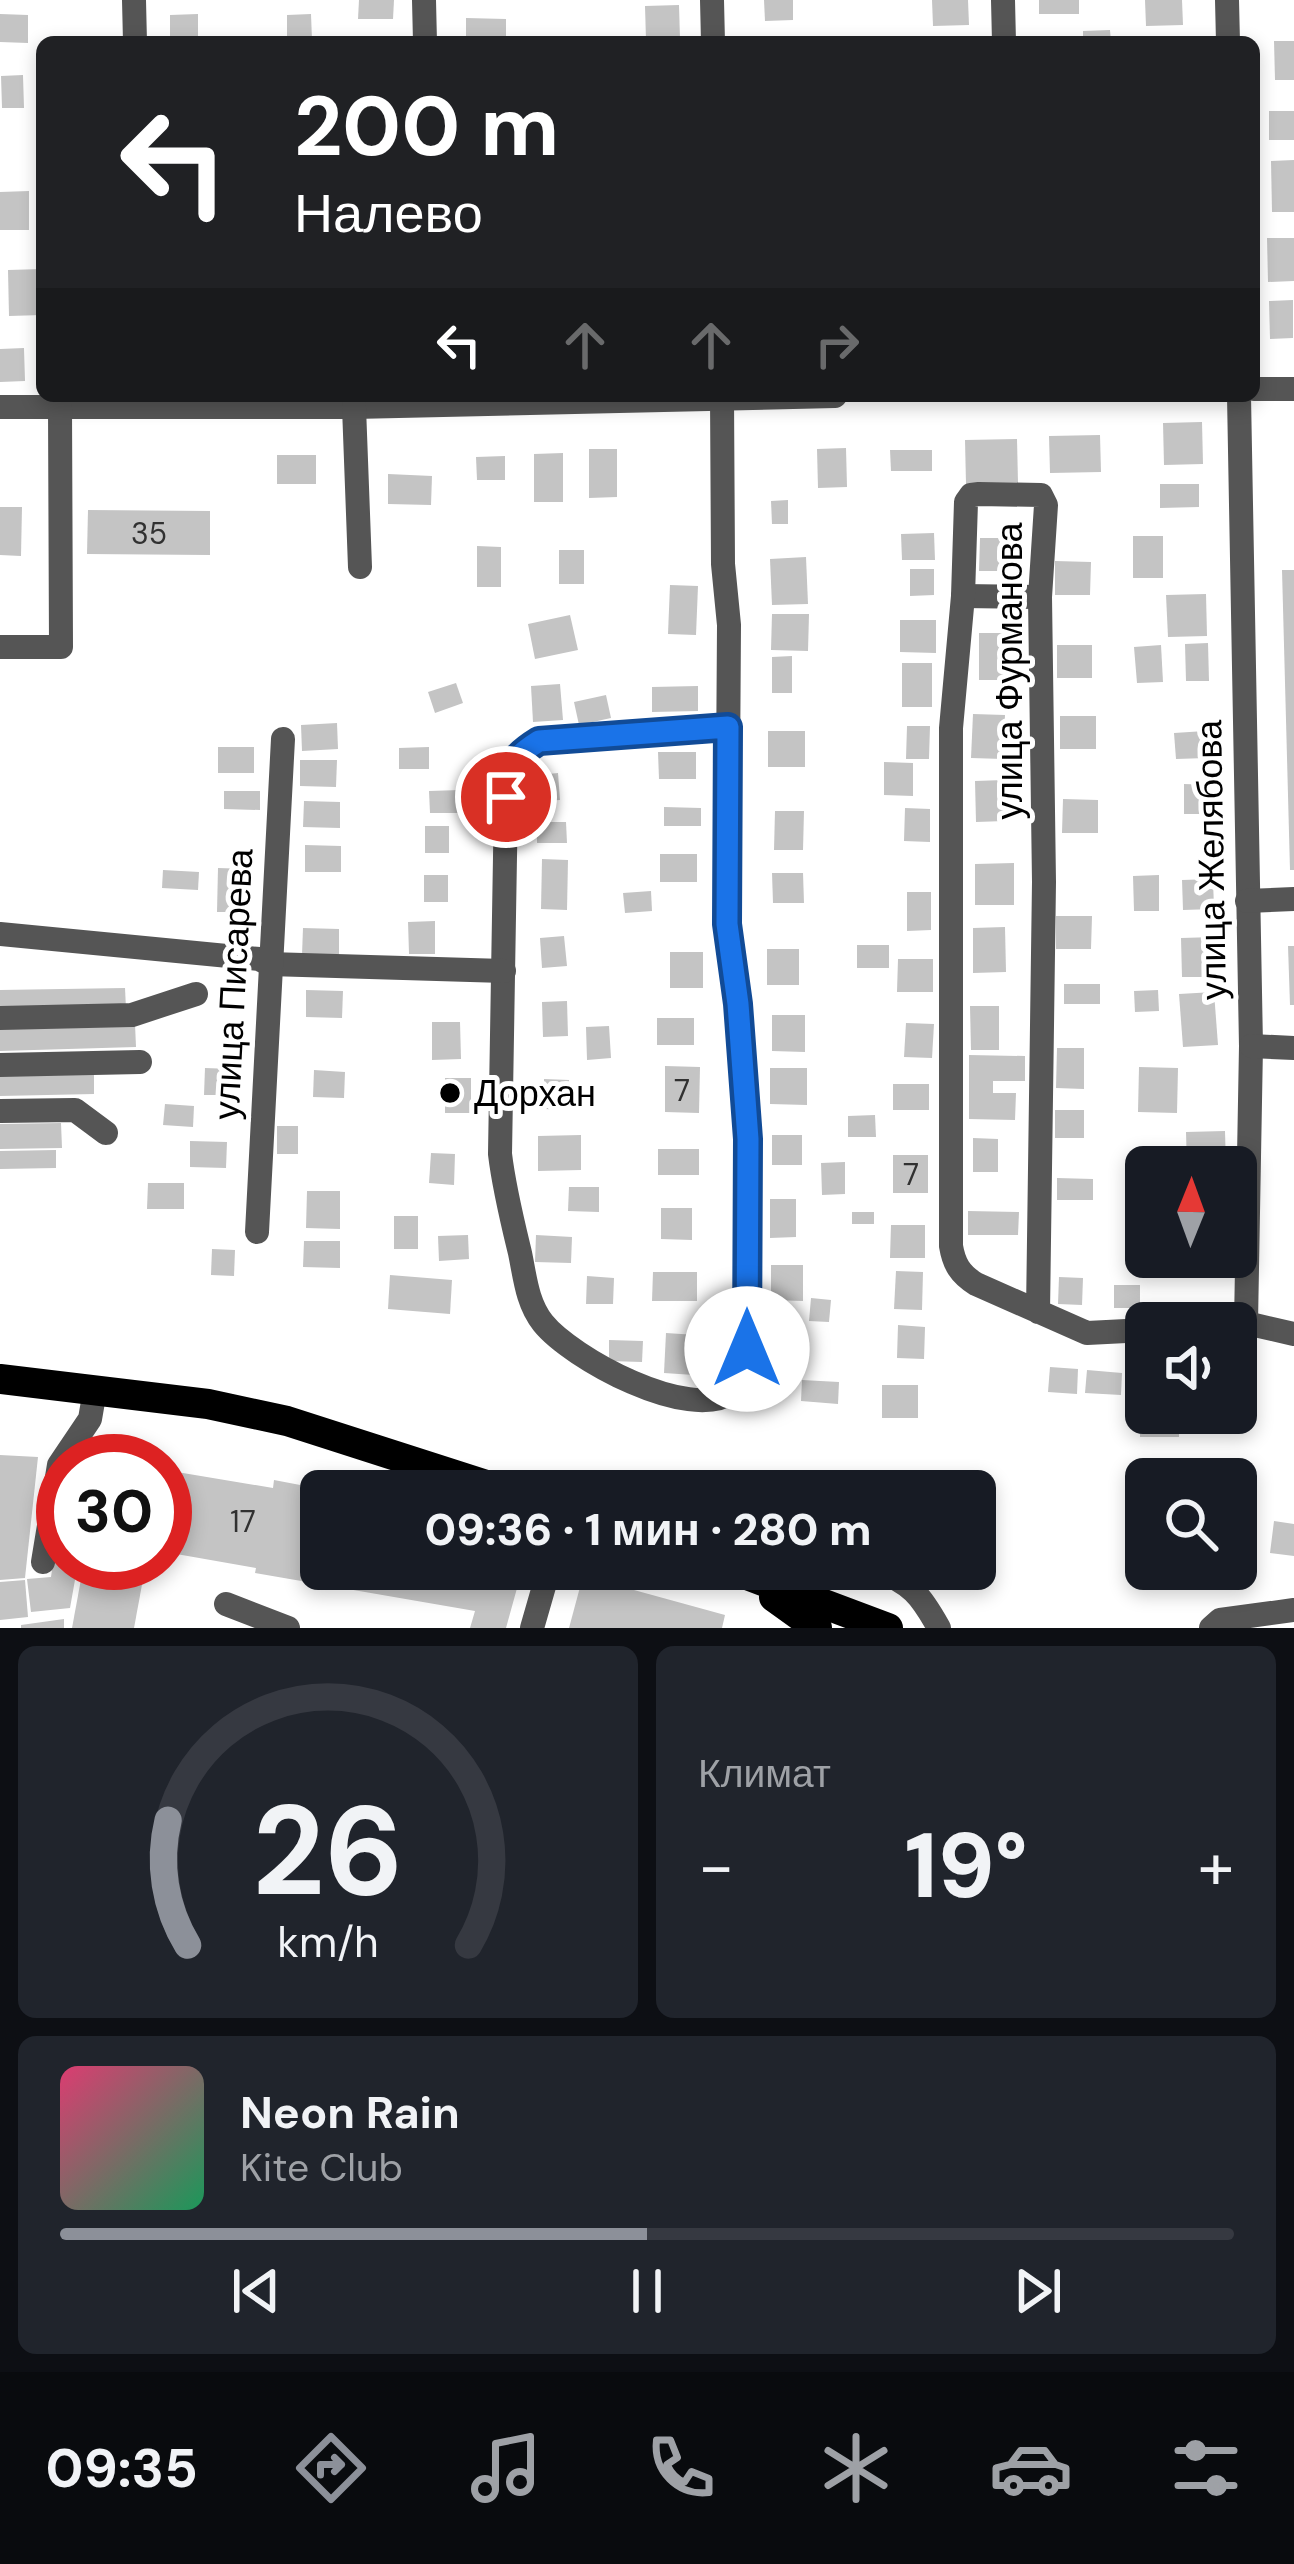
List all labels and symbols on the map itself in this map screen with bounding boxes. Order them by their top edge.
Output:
house number: 35 [131,514,167,553]
street label: улица Фурманова [986,522,1033,819]
street label: улица Желябова [1185,719,1237,1000]
pin [455,746,557,848]
street label: улица Писарева [202,846,264,1121]
place label: Дорхан [474,1070,596,1117]
house number: 7 [674,1071,690,1110]
marker: Дорхан [437,1080,463,1106]
north arrow [1125,1146,1257,1278]
house number: 7 [903,1155,919,1194]
position arrow [684,1286,810,1412]
speed limit sign: 30 [36,1434,192,1590]
house number: 17 [230,1502,256,1541]

